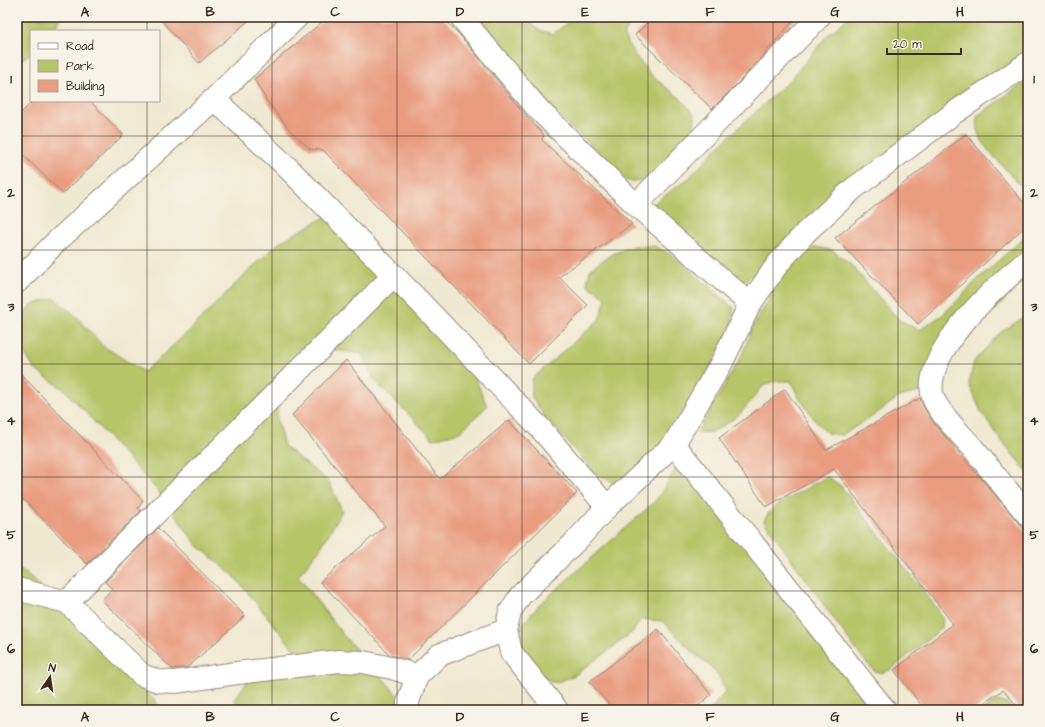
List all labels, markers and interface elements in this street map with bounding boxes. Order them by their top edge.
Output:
text: A [81,3,90,21]
text: B [205,3,215,21]
text: C [330,3,340,21]
text: D [456,3,465,21]
text: E [581,3,589,21]
text: F [705,3,715,21]
text: G [830,3,840,21]
text: H [956,3,964,21]
legend [30,30,160,102]
scale bar [887,30,961,56]
text: 20 m [893,36,922,53]
text: Road [66,38,94,55]
text: Park [66,58,94,75]
text: 1 [10,70,12,88]
text: 1 [1033,70,1035,88]
text: Building [66,78,104,96]
text: 2 [6,184,15,202]
text: 2 [1029,184,1038,202]
text: 3 [7,298,15,316]
text: 3 [1030,298,1038,316]
text: 4 [7,412,16,430]
text: 4 [1030,412,1039,430]
text: 5 [6,526,16,544]
text: 5 [1029,526,1039,544]
text: 6 [7,640,16,658]
text: 6 [1030,640,1039,658]
north arrow [30,657,70,697]
text: N [47,660,57,676]
text: A [81,708,90,726]
text: B [205,708,215,726]
text: C [330,708,340,726]
text: D [456,708,465,726]
text: E [581,708,589,726]
text: F [705,708,715,726]
text: G [830,708,840,726]
text: H [956,708,964,726]

